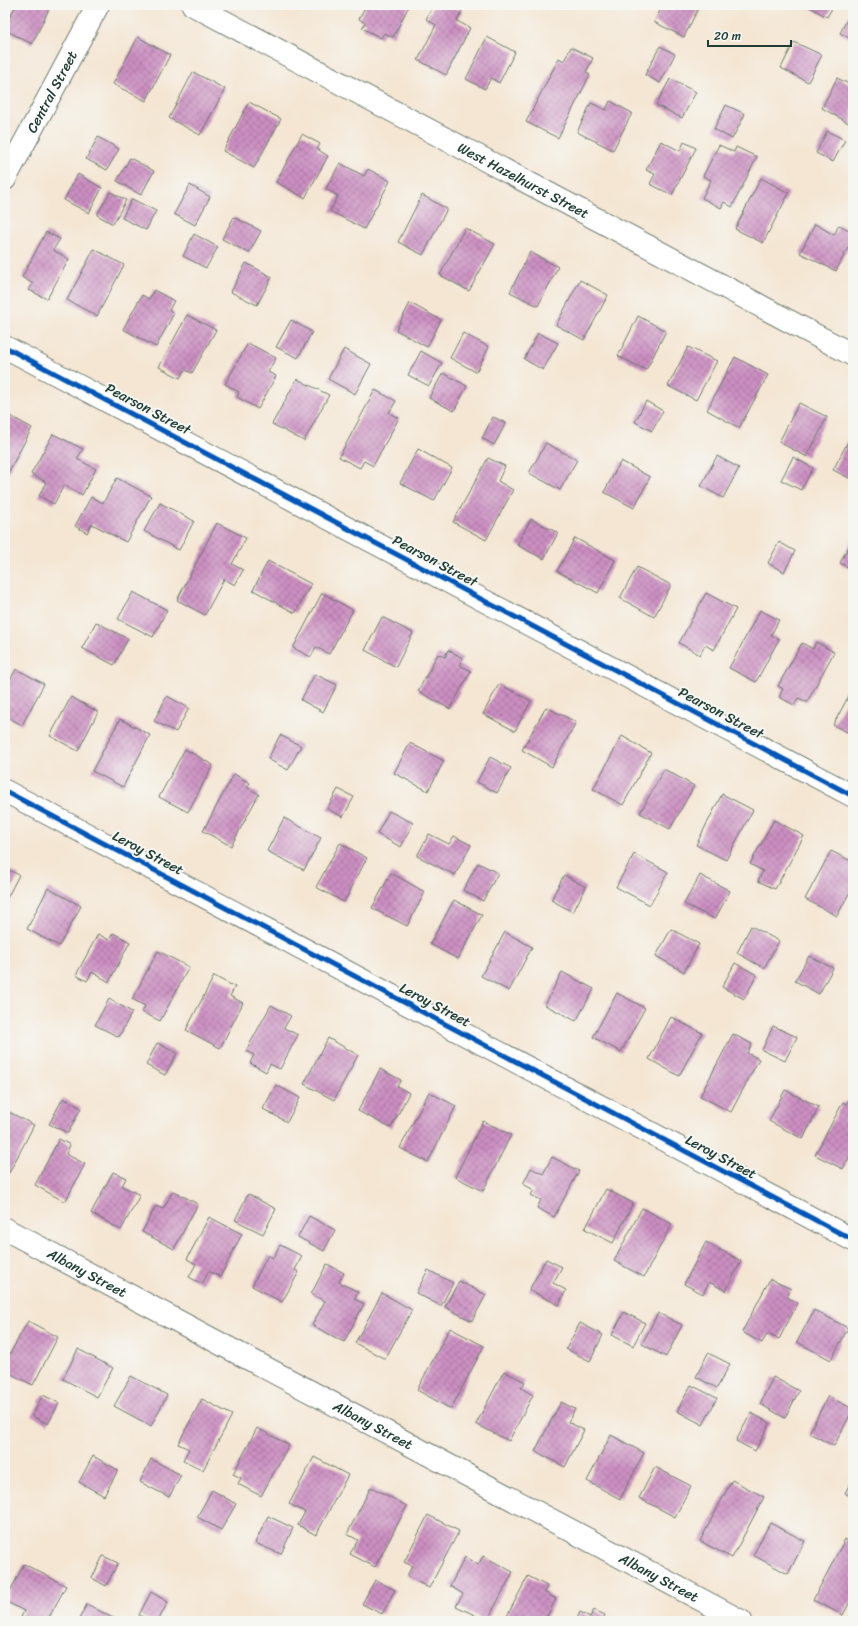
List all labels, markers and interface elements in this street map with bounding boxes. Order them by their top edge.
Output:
scale bar [708,22,791,48]
text: 20 m [714,25,741,47]
street label: Central Street [19,46,84,138]
street label: West Hazelhurst Street [453,135,594,225]
street label: Pearson Street [101,376,196,443]
street label: Pearson Street [388,528,483,595]
street label: Pearson Street [674,680,769,747]
street label: Leroy Street [108,824,188,882]
street label: Leroy Street [395,976,475,1034]
street label: Leroy Street [681,1128,761,1186]
street label: Albany Street [42,1241,132,1304]
street label: Albany Street [328,1393,418,1457]
street label: Albany Street [614,1545,703,1609]

